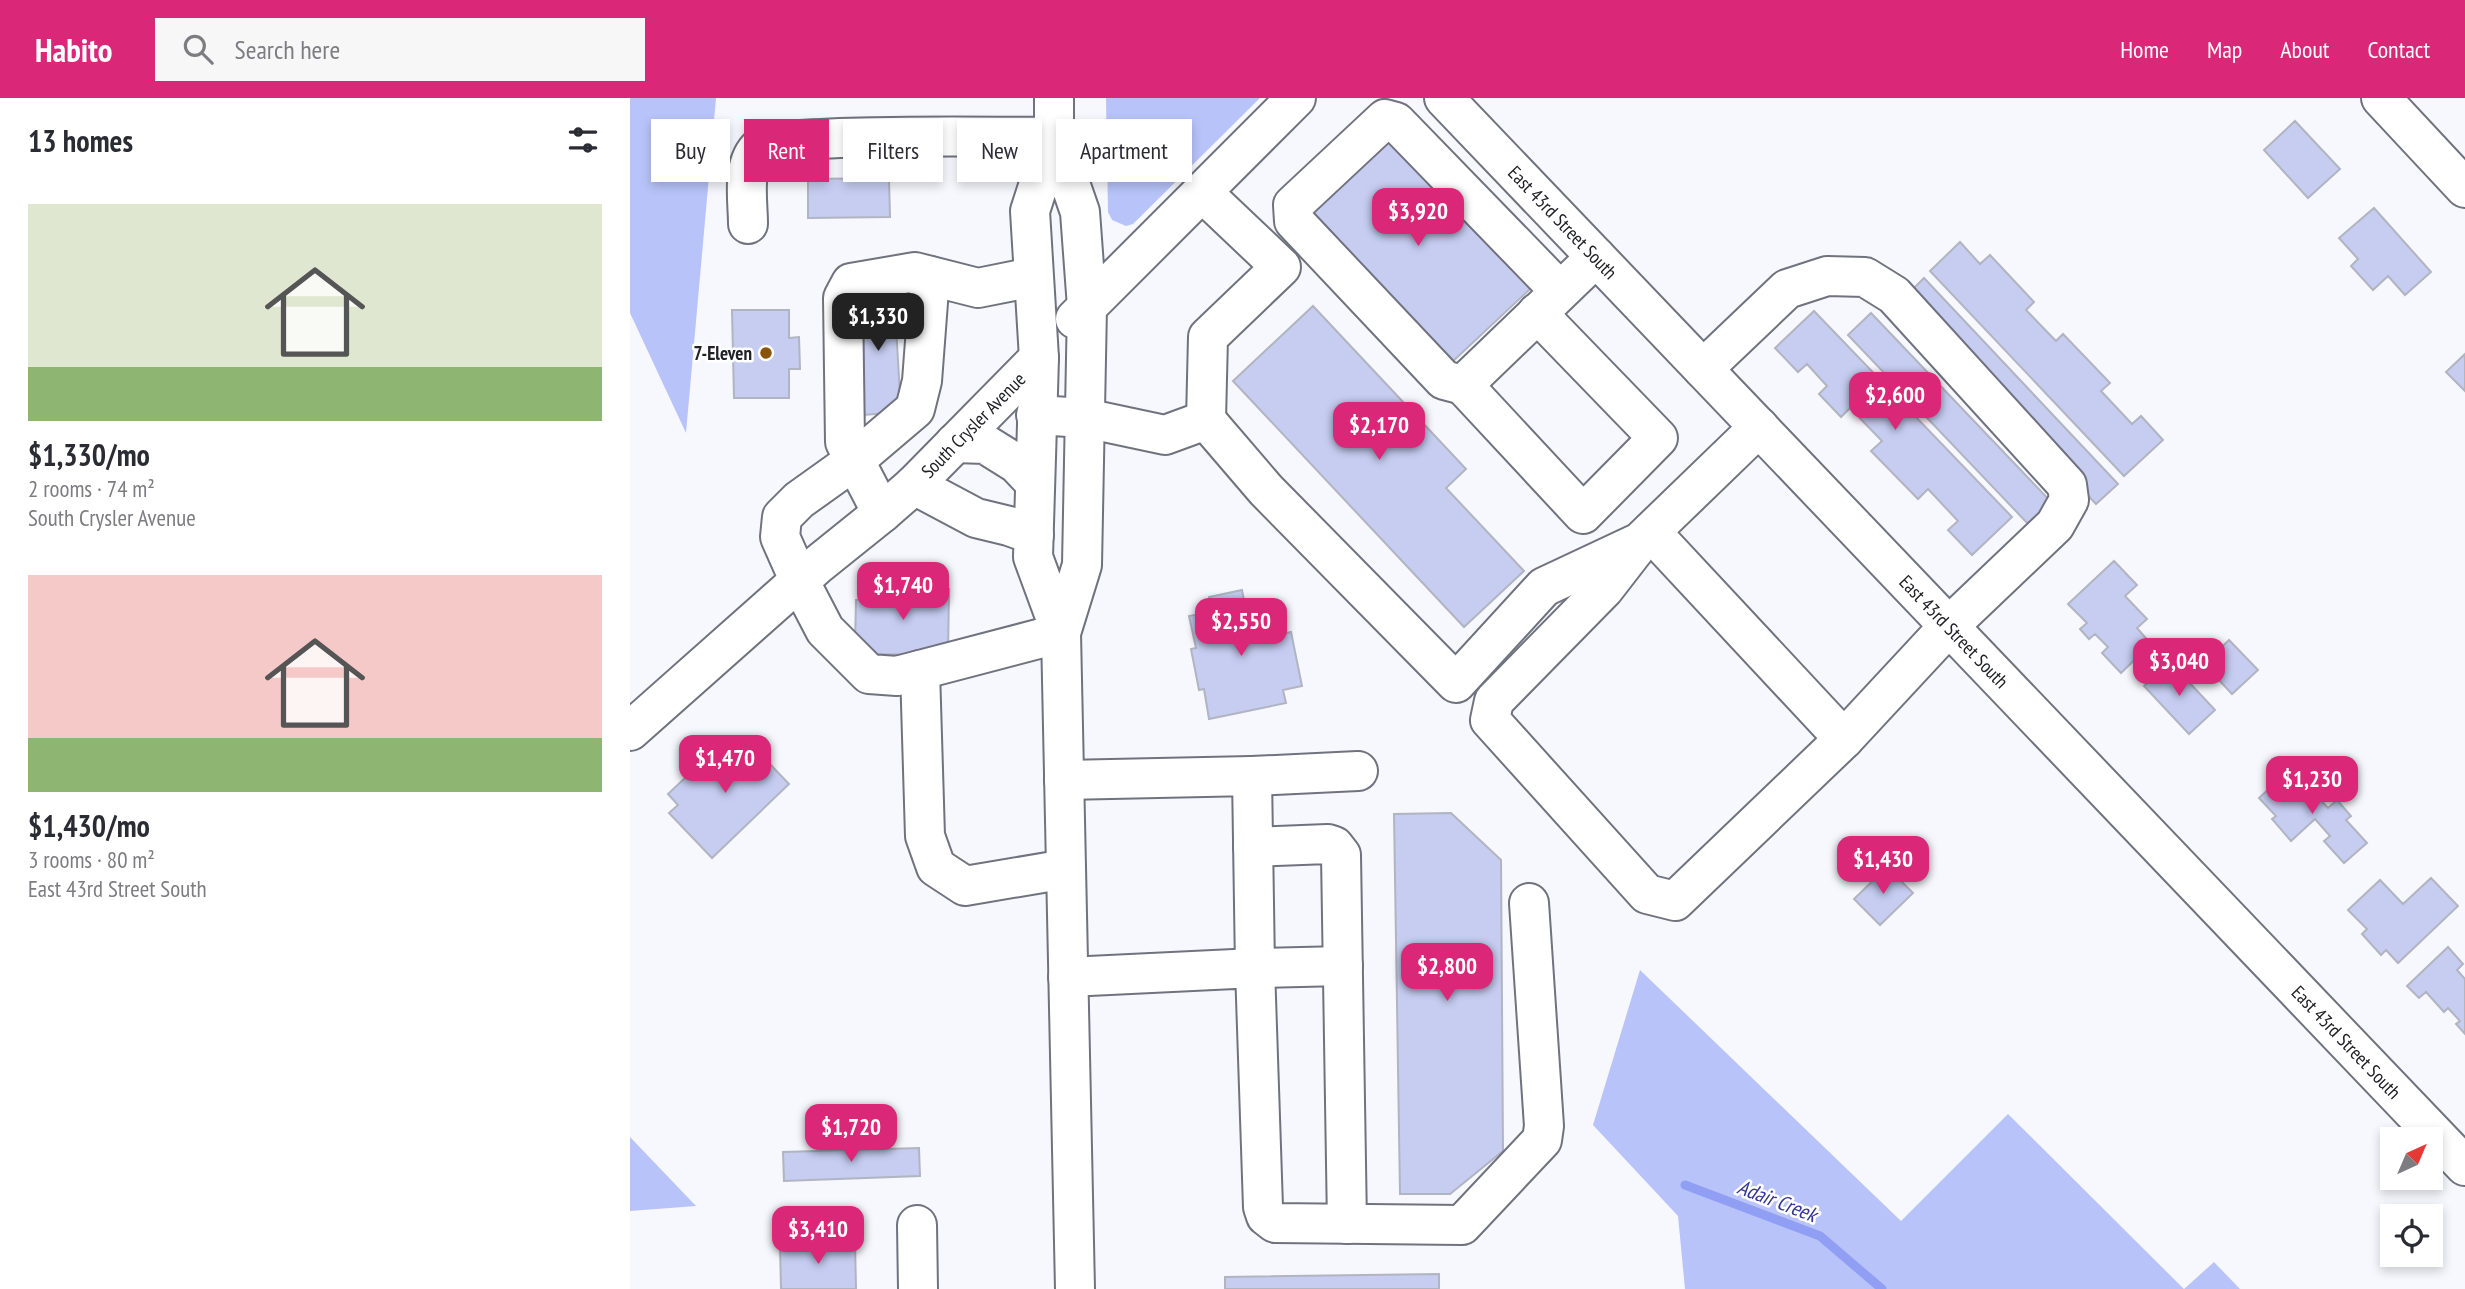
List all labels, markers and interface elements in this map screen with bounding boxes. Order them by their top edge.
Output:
search box [155,18,645,81]
text: Habito [35,28,113,71]
icon: search [179,30,217,68]
text: Search here [235,33,340,66]
text: Home [2120,34,2169,65]
text: Map [2207,34,2242,65]
text: About [2280,34,2329,65]
text: Contact [2367,34,2430,65]
chip: Buy [651,119,730,182]
chip: Rent [744,119,829,182]
chip: Filters [843,119,943,182]
chip: New [957,119,1042,182]
chip: Apartment [1056,119,1192,182]
text: 13 homes [28,121,133,160]
icon: filters [564,121,602,159]
street label: East 43rd Street South [1503,161,1623,284]
pin: $3,920 [1361,188,1475,248]
text: $3,920 [1388,196,1448,225]
icon: home [252,249,378,375]
pin: $1,330 [821,294,935,353]
text: $1,330 [848,301,908,330]
place label: 7-Eleven [693,341,752,365]
marker: 7-Eleven [758,345,774,361]
street label: South Crysler Avenue [916,367,1030,483]
pin: $2,600 [1838,372,1952,432]
text: $2,600 [1865,380,1925,409]
pin: $2,170 [1322,402,1436,462]
text: $2,170 [1349,410,1409,439]
text: $1,330/mo [28,435,150,474]
text: 2 rooms · 74 m² [28,474,155,503]
text: South Crysler Avenue [28,503,196,532]
pin: $1,740 [846,562,960,622]
text: $1,740 [873,570,933,599]
street label: East 43rd Street South [1894,570,2014,693]
pin: $2,550 [1184,598,1298,658]
text: $2,550 [1211,606,1271,635]
icon: home [252,620,378,746]
pin: $3,040 [2122,638,2236,698]
text: $3,040 [2149,646,2209,675]
pin: $1,470 [668,736,782,795]
text: $1,470 [695,743,755,772]
pin: $1,230 [2255,756,2369,816]
text: $1,230 [2282,764,2342,793]
text: $1,430/mo [28,806,150,845]
pin: $1,430 [1826,836,1940,896]
text: $1,430 [1853,844,1913,873]
text: 3 rooms · 80 m² [28,845,155,874]
text: East 43rd Street South [28,874,207,903]
pin: $2,800 [1390,944,1504,1003]
text: $2,800 [1417,951,1477,980]
street label: East 43rd Street South [2287,980,2406,1104]
pin: $1,720 [794,1104,908,1164]
text: $1,720 [821,1112,881,1141]
north arrow [2380,1127,2443,1190]
map controls [2380,1127,2443,1267]
water label: Adair Creek [1734,1173,1823,1229]
button: locate [2380,1204,2443,1267]
pin: $3,410 [761,1206,875,1266]
text: $3,410 [788,1214,848,1243]

